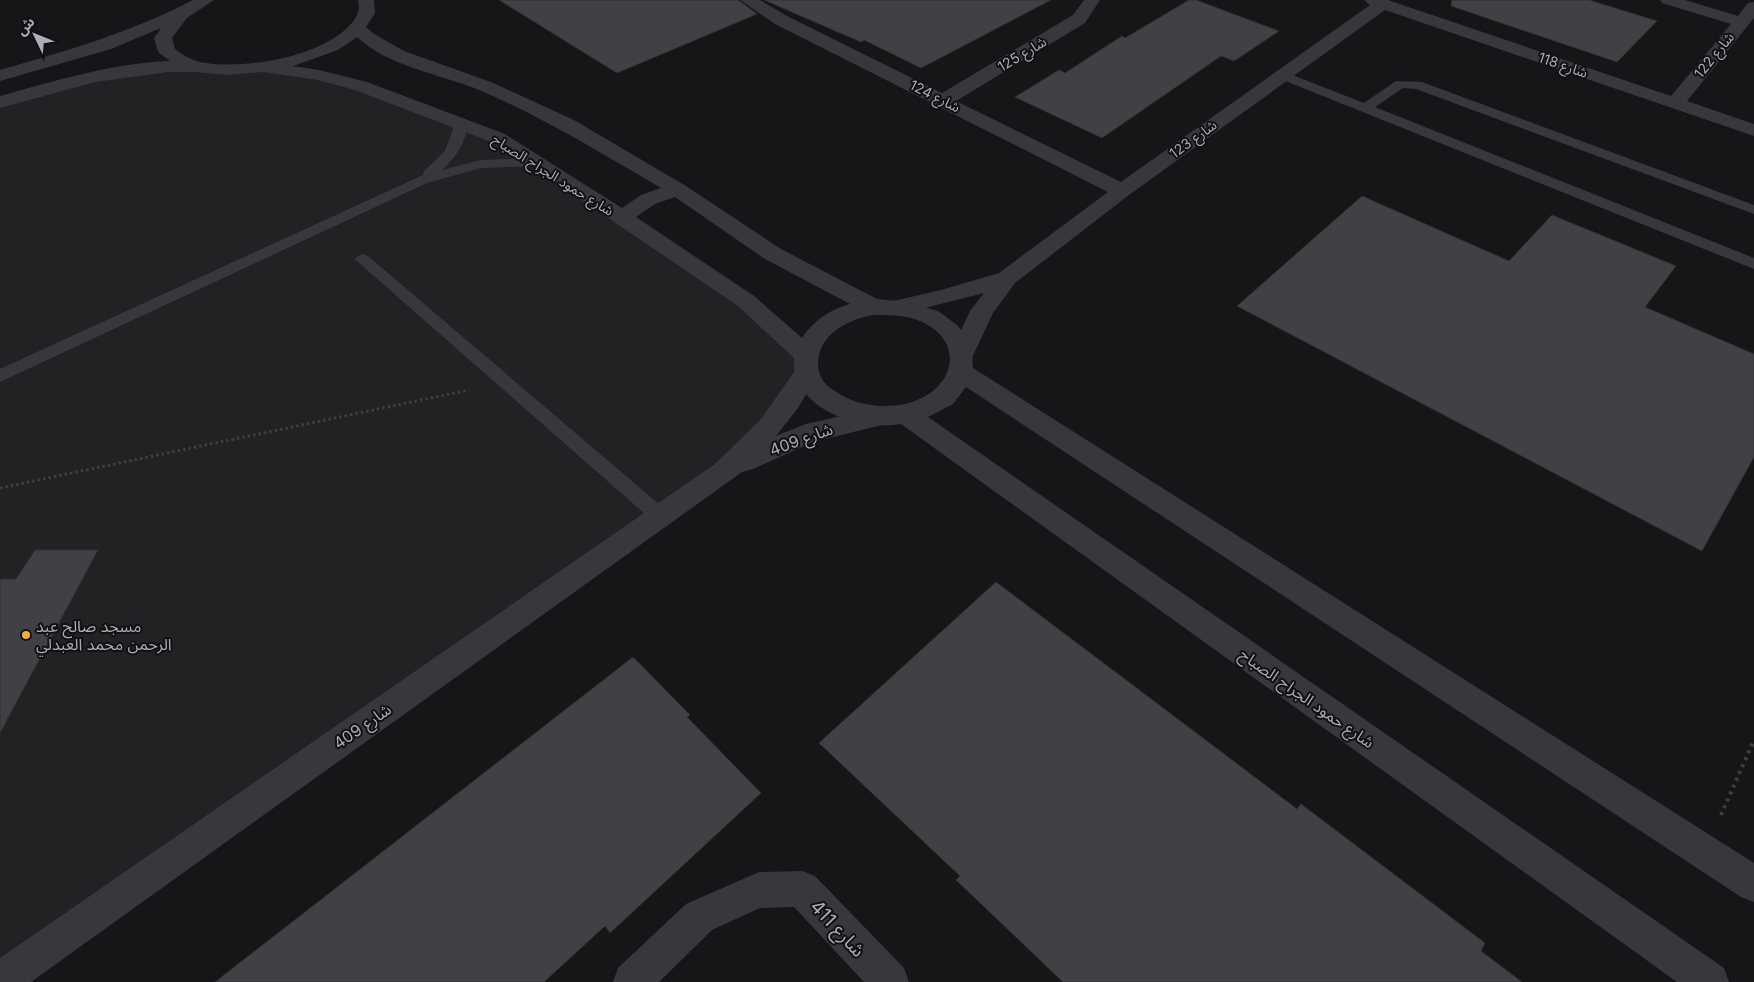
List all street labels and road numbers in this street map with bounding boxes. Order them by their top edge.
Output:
street label: شارع 122 [1690,28,1740,83]
street label: شارع 125 [994,32,1051,77]
street label: شارع 118 [1535,48,1590,84]
street label: شارع 124 [906,76,963,118]
street label: شارع 123 [1166,116,1221,164]
street label: شارع حمود الجراح الصباح [488,130,617,221]
street label: شارع 409 [767,418,836,463]
street label: شارع حمود الجراح الصباح [1234,644,1378,755]
street label: شارع 409 [329,699,397,756]
street label: شارع 411 [804,895,870,963]

